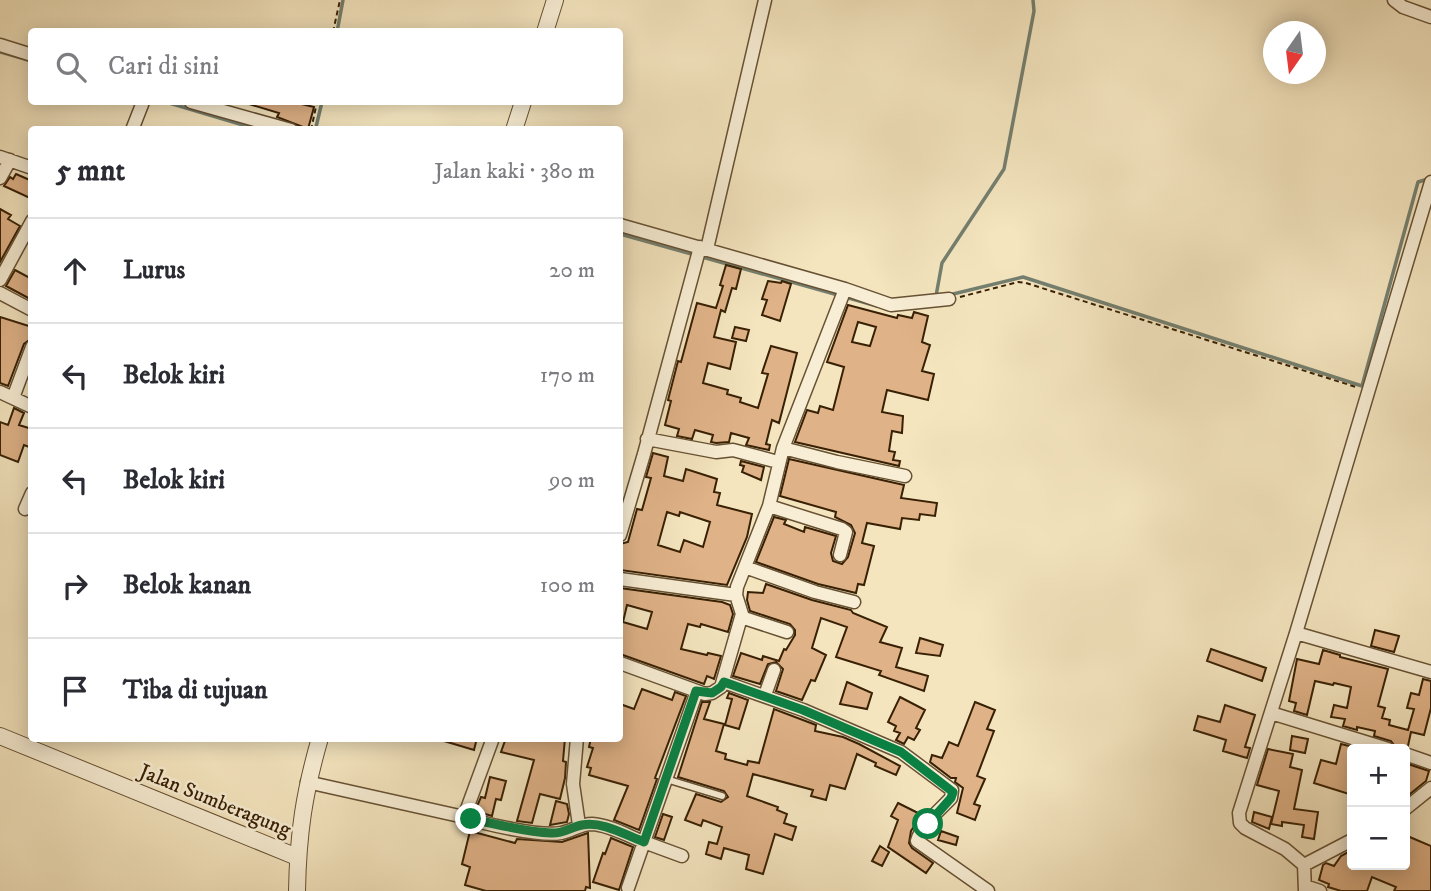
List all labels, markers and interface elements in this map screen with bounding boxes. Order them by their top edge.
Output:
north arrow [1263,21,1326,84]
search box [28,28,623,105]
icon: search [52,48,90,86]
text: Cari di sini [108,50,219,83]
text: 5 mnt [56,153,125,190]
text: Jalan kaki · 380 m [434,157,595,186]
icon: ahead [56,252,94,290]
text: Lurus [123,254,185,287]
text: 20 m [549,256,595,285]
icon: left [56,357,94,395]
text: Belok kiri [123,359,225,392]
text: 170 m [540,361,595,390]
icon: left [56,462,94,500]
text: Belok kiri [123,464,225,497]
text: 90 m [549,466,595,495]
icon: right [56,567,94,605]
text: Belok kanan [123,569,251,602]
text: 100 m [540,571,595,600]
icon: arrive [56,672,94,710]
text: Tiba di tujuan [123,674,268,707]
map controls [1347,744,1410,870]
button: + [1347,744,1410,807]
street label: Jalan Sumberagung [134,758,295,844]
route end [455,803,486,834]
button: − [1347,807,1410,870]
route start [912,808,943,839]

